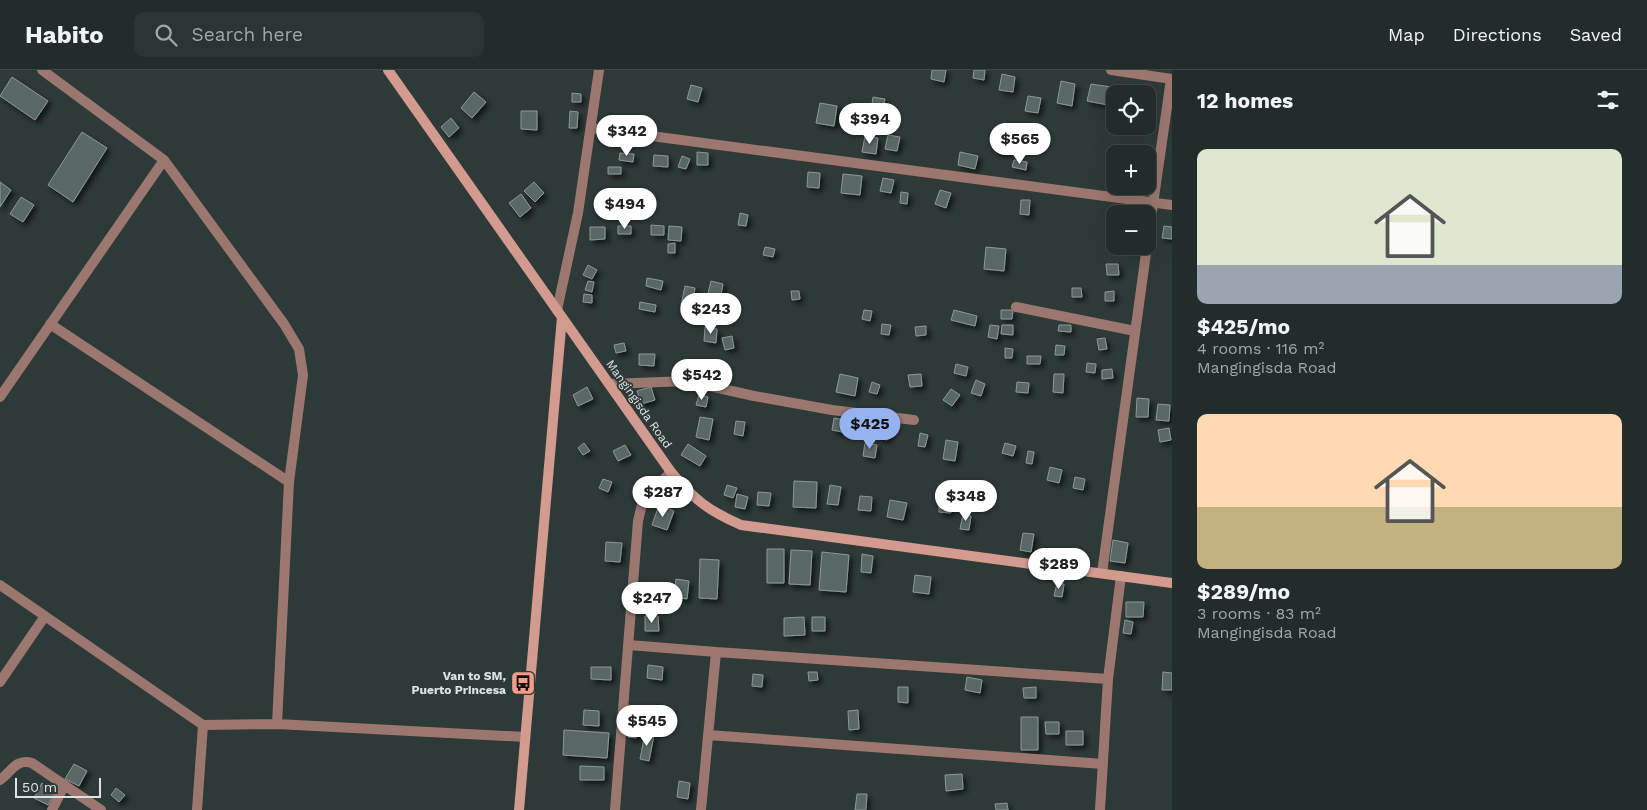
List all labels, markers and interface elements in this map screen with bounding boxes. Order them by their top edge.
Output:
search box [134,12,484,57]
text: Habito [25,21,104,49]
icon: search [152,21,180,49]
text: Search here [192,23,303,46]
text: Map [1388,24,1425,45]
text: Directions [1453,24,1542,45]
text: Saved [1570,24,1622,45]
map controls [1106,85,1156,255]
button: locate [1106,85,1156,135]
icon: filters [1594,86,1622,114]
text: 12 homes [1197,88,1293,113]
pin: $394 [840,102,900,145]
text: $394 [850,109,890,128]
pin: $342 [597,114,657,157]
text: $342 [607,121,647,140]
pin: $565 [990,122,1050,165]
text: $565 [1001,129,1039,148]
button: + [1106,145,1156,195]
icon: home [1365,181,1455,271]
pin: $494 [595,188,655,230]
text: $494 [605,194,645,213]
button: − [1106,205,1156,255]
pin: $243 [681,292,741,335]
text: $243 [691,299,731,318]
text: $425/mo [1197,314,1290,339]
text: 4 rooms · 116 m² [1197,339,1324,358]
street label: Mangingisda Road [603,357,675,451]
pin: $542 [672,358,732,401]
text: Mangingisda Road [1197,358,1337,377]
text: $542 [682,365,722,384]
pin: $425 [840,408,900,450]
text: $425 [850,414,890,433]
icon: home [1365,446,1455,536]
pin: $287 [633,476,693,518]
pin: $348 [936,480,996,522]
text: $287 [643,482,683,501]
text: $348 [946,486,986,505]
pin: $289 [1029,548,1089,590]
text: $289 [1039,554,1079,573]
text: $289/mo [1197,579,1290,604]
pin: $247 [622,582,682,624]
text: $247 [633,588,671,607]
text: 3 rooms · 83 m² [1197,604,1321,623]
text: Mangingisda Road [1197,623,1337,642]
place label: Van to SM, Puerto Princesa [412,669,506,697]
bus stop icon: Van to SM, Puerto Princesa [510,670,536,696]
pin: $545 [617,704,677,747]
text: $545 [627,711,667,730]
scale bar [15,775,101,798]
text: 50 m [22,779,57,795]

